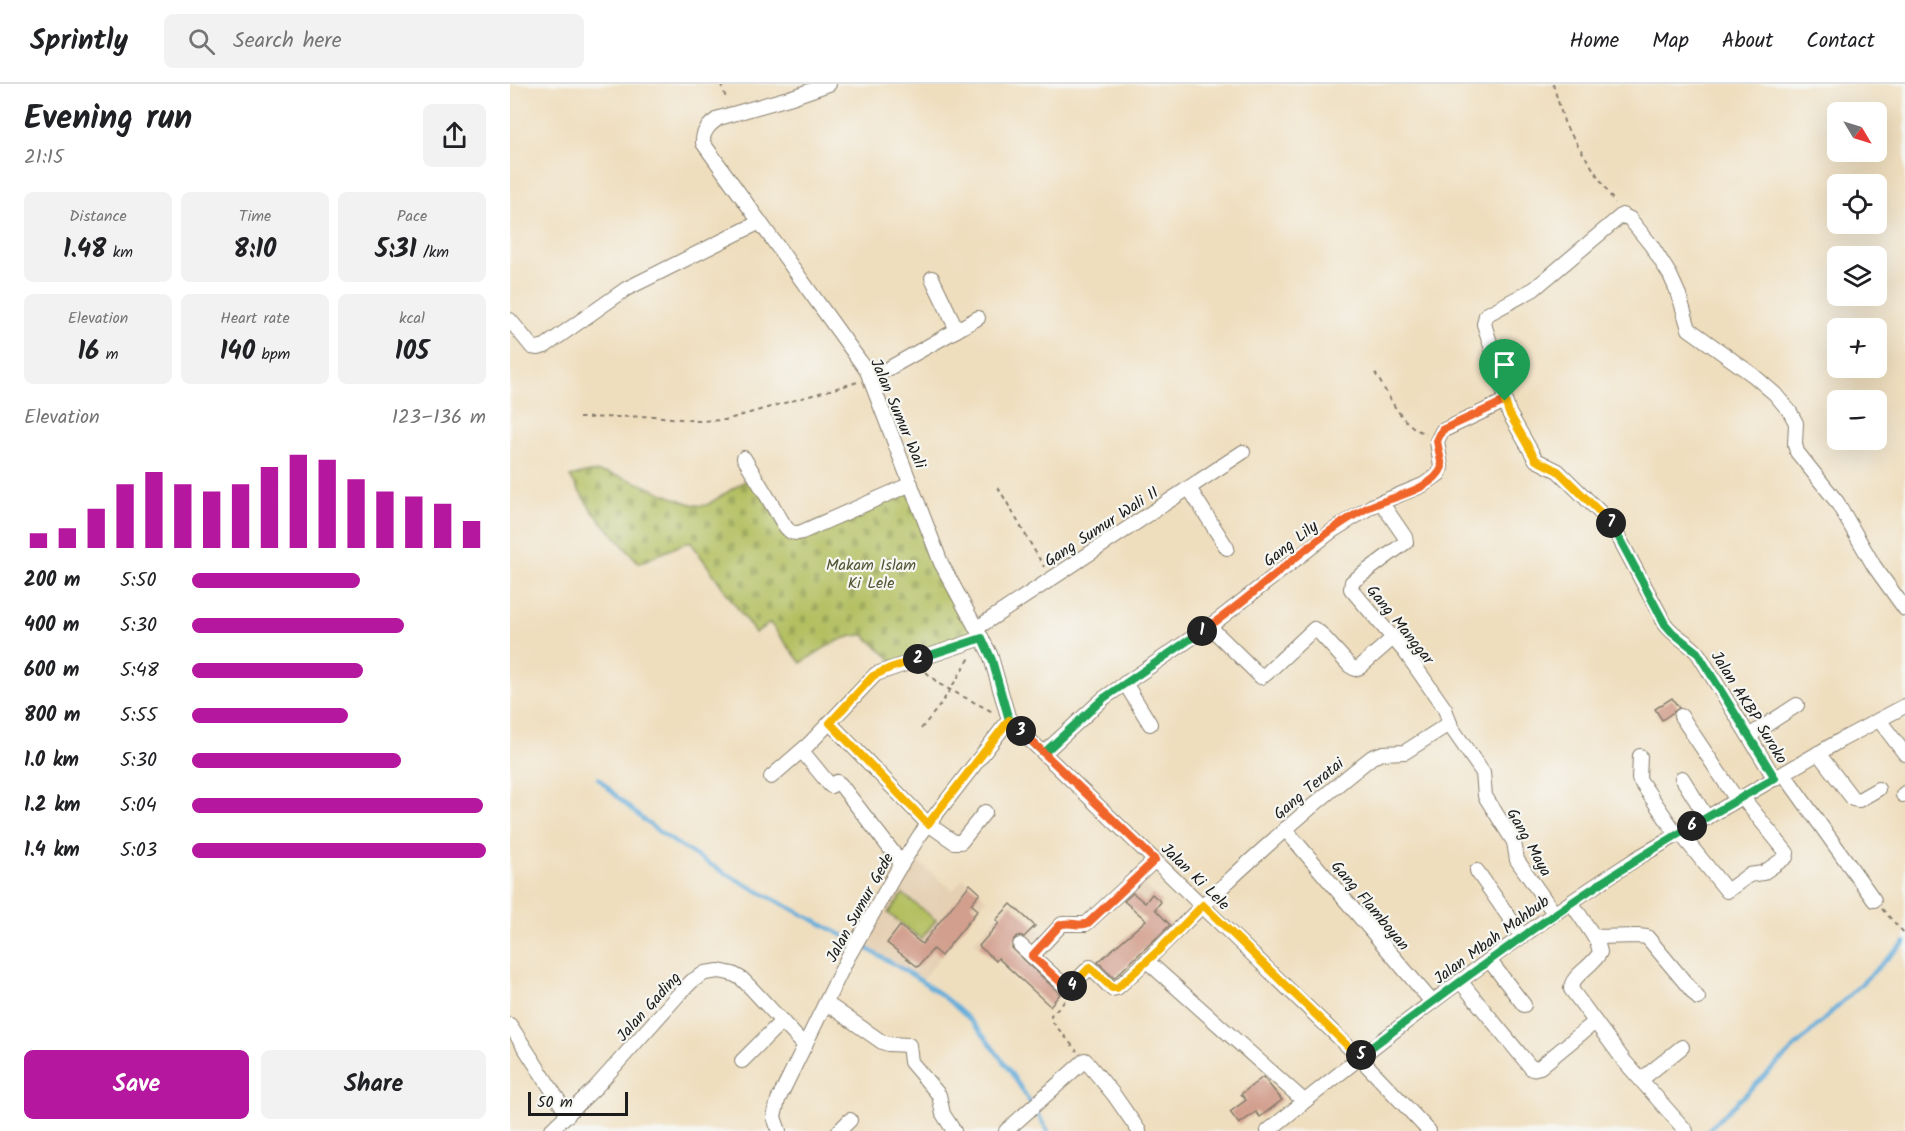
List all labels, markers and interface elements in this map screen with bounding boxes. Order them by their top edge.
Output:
search box [164,14,584,68]
text: Sprintly [30,19,128,64]
text: Search here [233,24,342,59]
icon: search [185,25,218,58]
text: Home [1570,25,1619,58]
text: Map [1652,25,1689,58]
text: About [1722,25,1773,58]
text: Contact [1806,25,1875,58]
text: Evening run [24,93,192,146]
north arrow [1827,102,1887,162]
map controls [1827,102,1887,450]
button: share [423,104,486,167]
text: 21:15 [24,142,64,174]
button: locate [1827,174,1887,234]
text: Distance [69,204,127,229]
text: Time [239,204,271,229]
text: Pace [397,204,427,229]
text: 1.48 [63,229,106,271]
text: 8:10 [234,229,276,271]
text: 5:31 [375,229,417,271]
text: km [106,240,133,265]
text: /km [417,240,449,265]
button: layers [1827,246,1887,306]
text: Elevation [68,306,128,331]
text: Heart rate [220,306,290,331]
text: kcal [399,306,425,331]
button: + [1827,318,1887,378]
text: 16 [77,331,99,373]
text: 140 [220,331,255,373]
text: 105 [395,331,429,373]
pin [1479,339,1530,401]
text: m [99,342,119,367]
text: bpm [255,342,290,367]
icon: arrive [1488,348,1521,381]
street label: Jalan Sumur Wali [863,355,933,474]
button: − [1827,390,1887,450]
text: Elevation [24,402,100,434]
text: 123–136 m [392,402,486,434]
street label: Gang Sumur Wali II [1040,481,1164,574]
pin: 7 [1596,508,1626,538]
text: 7 [1607,510,1615,535]
street label: Gang Lily [1258,514,1324,574]
park label: Makam Islam Ki Lele [826,553,916,596]
text: 200 m [24,565,80,597]
text: 5:50 [120,565,156,597]
street label: Gang Manggar [1360,580,1441,672]
text: 400 m [24,610,80,642]
text: 5:30 [120,610,157,642]
pin: 1 [1187,616,1217,646]
text: 1 [1200,618,1204,643]
pin: 2 [903,644,933,674]
text: 2 [913,646,923,671]
street label: Jalan AKBP Suroko [1704,646,1794,769]
text: 600 m [24,655,79,687]
text: 5:48 [120,655,159,687]
text: 800 m [24,700,80,732]
text: 5:55 [120,700,157,732]
pin: 3 [1006,716,1036,746]
text: 3 [1017,718,1025,743]
text: 1.0 km [24,745,79,777]
text: 5:30 [120,745,157,777]
street label: Gang Teratai [1268,751,1351,826]
text: 1.2 km [24,790,80,822]
text: 5:04 [120,790,157,822]
street label: Gang Maya [1500,804,1558,882]
pin: 6 [1677,811,1707,841]
text: 6 [1688,813,1696,838]
text: 1.4 km [24,835,80,867]
text: 5:03 [120,835,157,867]
street label: Jalan Ki Lele [1155,837,1235,917]
street label: Jalan Sumur Gede [820,848,901,967]
street label: Gang Flamboyan [1324,855,1415,957]
street label: Jalan Mbah Mahbub [1429,889,1556,991]
street label: Jalan Gading [611,966,687,1048]
pin: 4 [1057,971,1087,1001]
text: 4 [1068,973,1076,998]
pin: 5 [1346,1040,1376,1070]
text: 5 [1357,1042,1365,1067]
button: Save [24,1050,249,1119]
button: Share [261,1050,486,1119]
scale bar [528,1089,628,1116]
text: 50 m [537,1090,573,1115]

